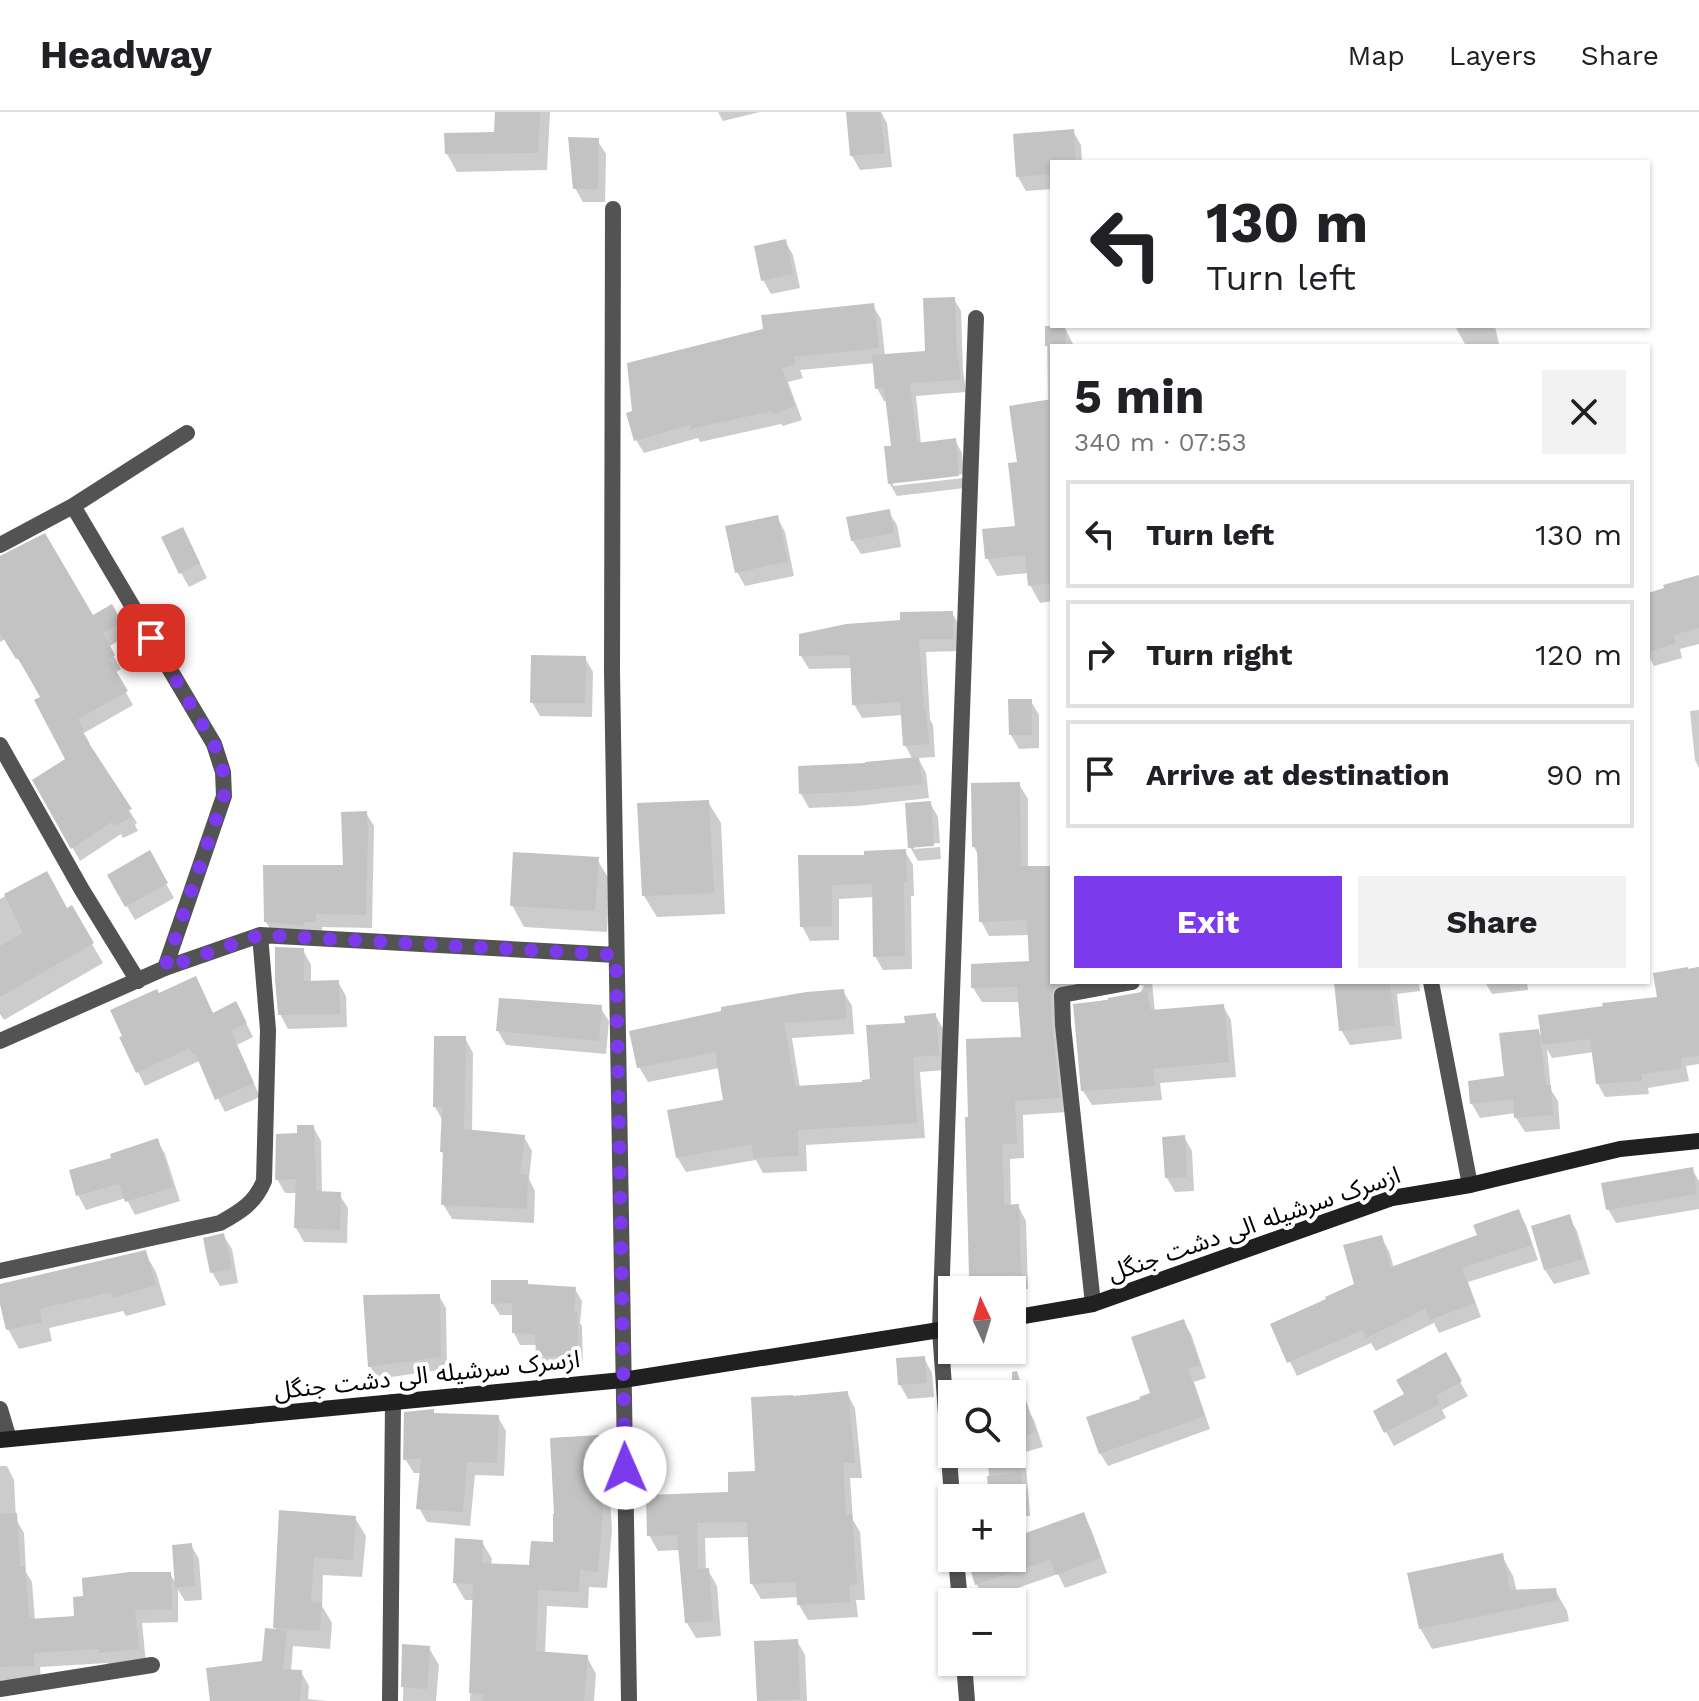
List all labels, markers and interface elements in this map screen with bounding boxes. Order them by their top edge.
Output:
text: Headway [40,33,212,77]
text: Map [1348,39,1405,72]
text: Layers [1449,39,1537,72]
text: Share [1581,39,1659,72]
text: 130 m [1206,190,1368,256]
icon: left [1074,192,1178,296]
text: Turn left [1206,257,1356,299]
text: 5 min [1074,368,1205,425]
button: close [1542,370,1626,454]
text: 340 m · 07:53 [1074,427,1247,457]
icon: left [1078,512,1122,556]
text: Turn left [1146,517,1274,552]
text: 130 m [1535,517,1622,552]
pin [117,604,185,672]
icon: arrive [129,616,173,660]
icon: right [1078,632,1122,676]
text: Turn right [1146,637,1292,672]
text: 120 m [1535,637,1622,672]
icon: arrive [1078,752,1122,796]
text: Arrive at destination [1146,757,1450,792]
text: 90 m [1546,757,1622,792]
button: Exit [1074,876,1342,968]
button: Share [1358,876,1626,968]
street label: ازسرک سرشیله الی دشت جنگل [1104,1161,1404,1287]
north arrow [938,1276,1026,1364]
map controls [938,1276,1026,1676]
street label: ازسرک سرشیله الی دشت جنگل [273,1345,581,1405]
button: search [938,1380,1026,1468]
position arrow [583,1426,667,1510]
button: + [938,1484,1026,1572]
button: − [938,1588,1026,1676]

